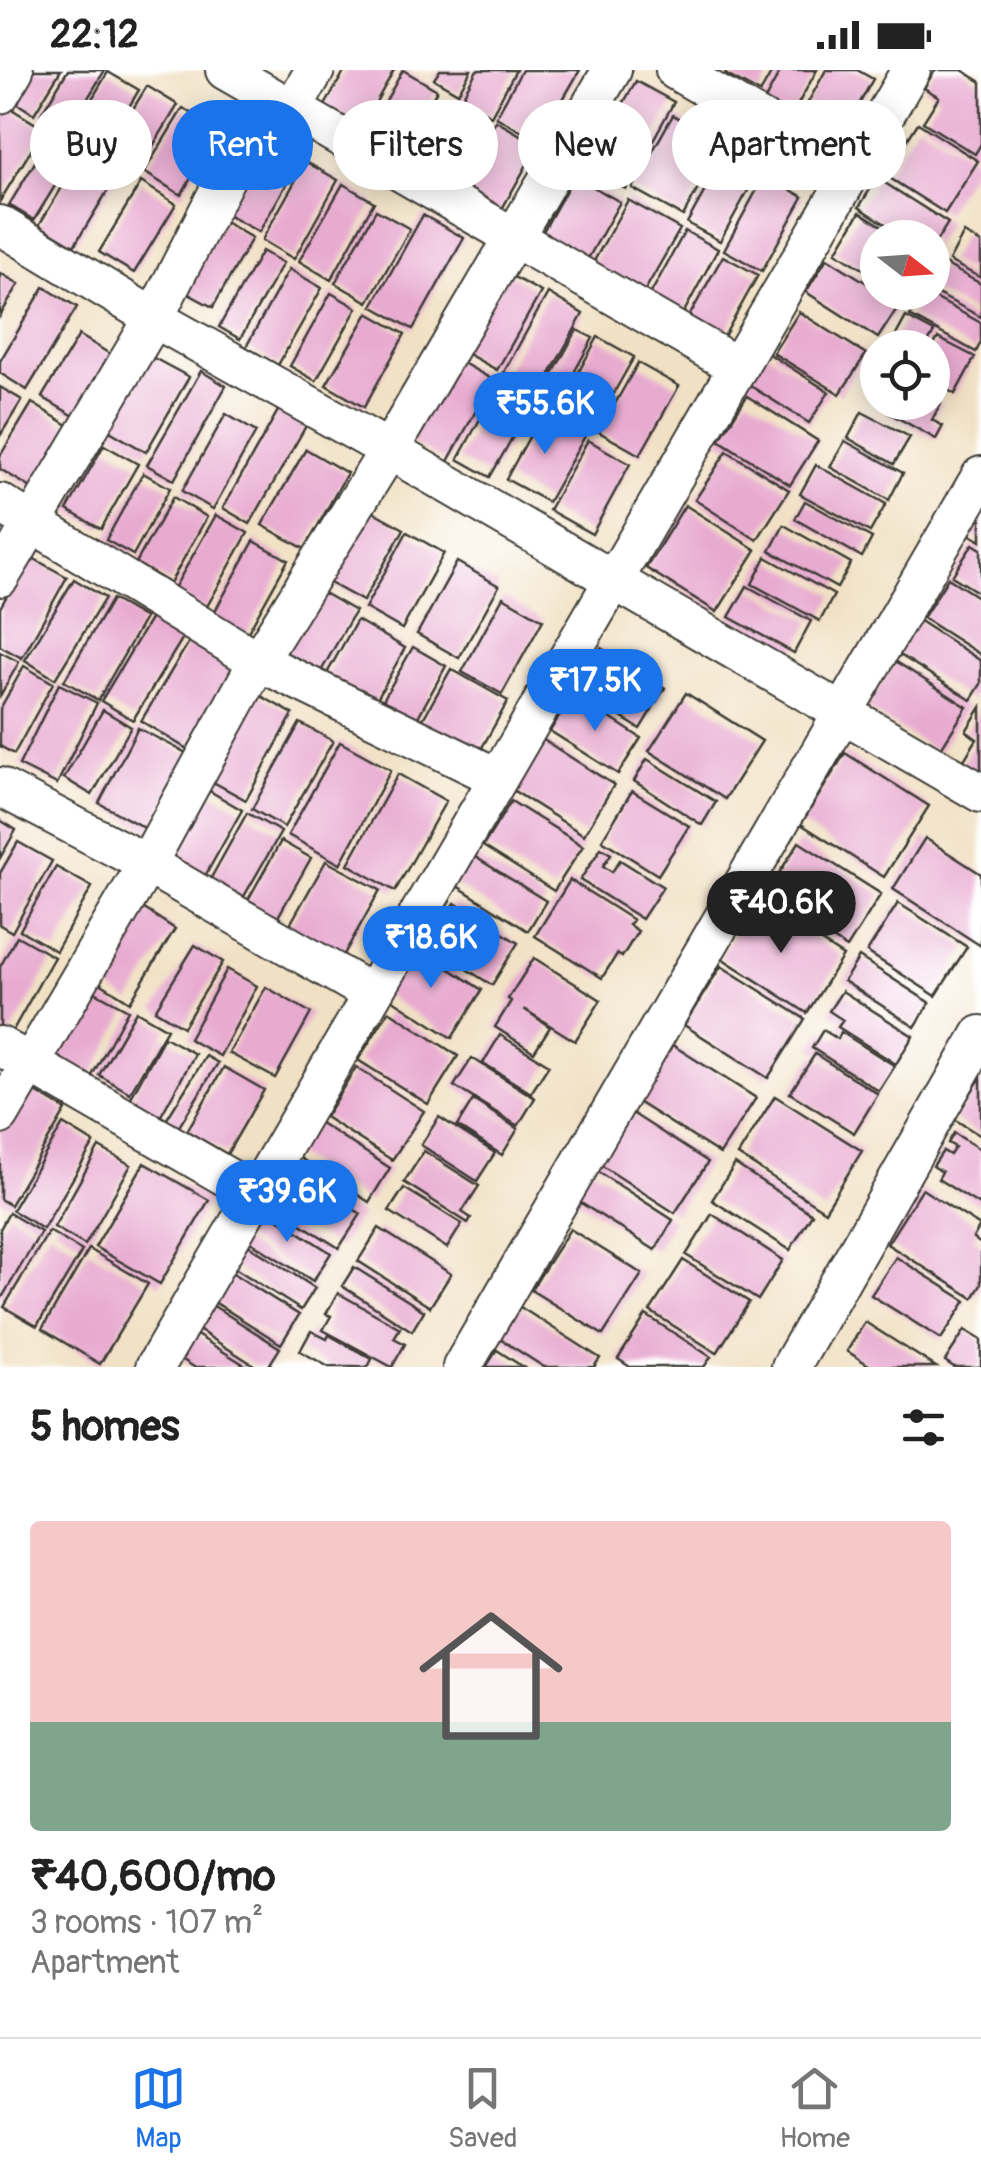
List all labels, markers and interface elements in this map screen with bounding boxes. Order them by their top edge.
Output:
text: 22:12 [50,11,139,59]
chip: Buy [30,100,152,190]
chip: Rent [172,100,313,190]
chip: Filters [333,100,498,190]
chip: New [518,100,652,190]
chip: Apartment [672,100,906,190]
north arrow [860,220,950,310]
map controls [860,220,950,420]
button: locate [860,330,950,420]
pin: ₹55.6K [464,372,626,457]
text: ₹55.6K [496,384,594,424]
pin: ₹17.5K [514,649,676,734]
text: ₹17.5K [549,661,641,701]
pin: ₹40.6K [700,871,862,956]
text: ₹40.6K [729,883,833,923]
pin: ₹18.6K [350,906,512,991]
text: ₹18.6K [385,918,477,958]
pin: ₹39.6K [206,1160,368,1245]
text: ₹39.6K [238,1172,336,1212]
icon: filters [896,1400,951,1455]
text: 5 homes [30,1401,180,1453]
icon: home [401,1586,581,1766]
text: ₹40,600/mo [30,1851,276,1903]
text: 3 rooms · 107 m² [30,1903,263,1943]
text: Apartment [30,1943,179,1983]
tab: Map [131,2061,186,2156]
tab: Saved [448,2061,517,2156]
tab: Home [779,2061,850,2156]

